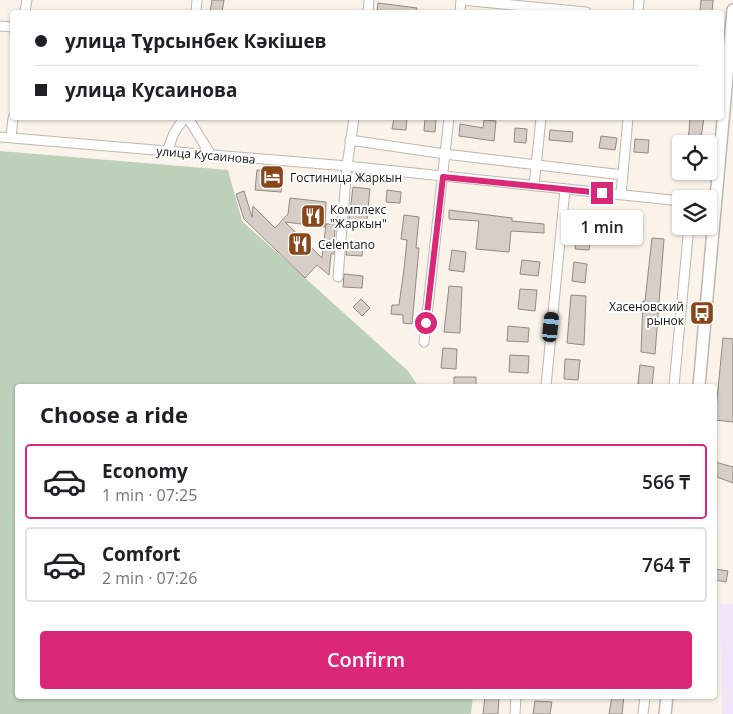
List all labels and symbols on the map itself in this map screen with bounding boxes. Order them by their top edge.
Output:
street label: улица Кусаинова [156,142,256,168]
hotel icon: Гостиница Жаркын [259,164,285,190]
place label: Гостиница Жаркын [290,169,402,186]
route end [591,182,613,204]
place label: Комплекс "Жаркын" [330,201,387,232]
restaurant icon: Комплекс "Жаркын" [300,203,326,229]
callout: 1 min [561,210,643,246]
restaurant icon: Celentano [287,231,313,257]
place label: Celentano [318,236,375,253]
place label: Хасеновский рынок [609,298,685,329]
bus stop icon: Хасеновский рынок [689,300,715,326]
car [541,311,560,343]
route start [415,312,437,334]

